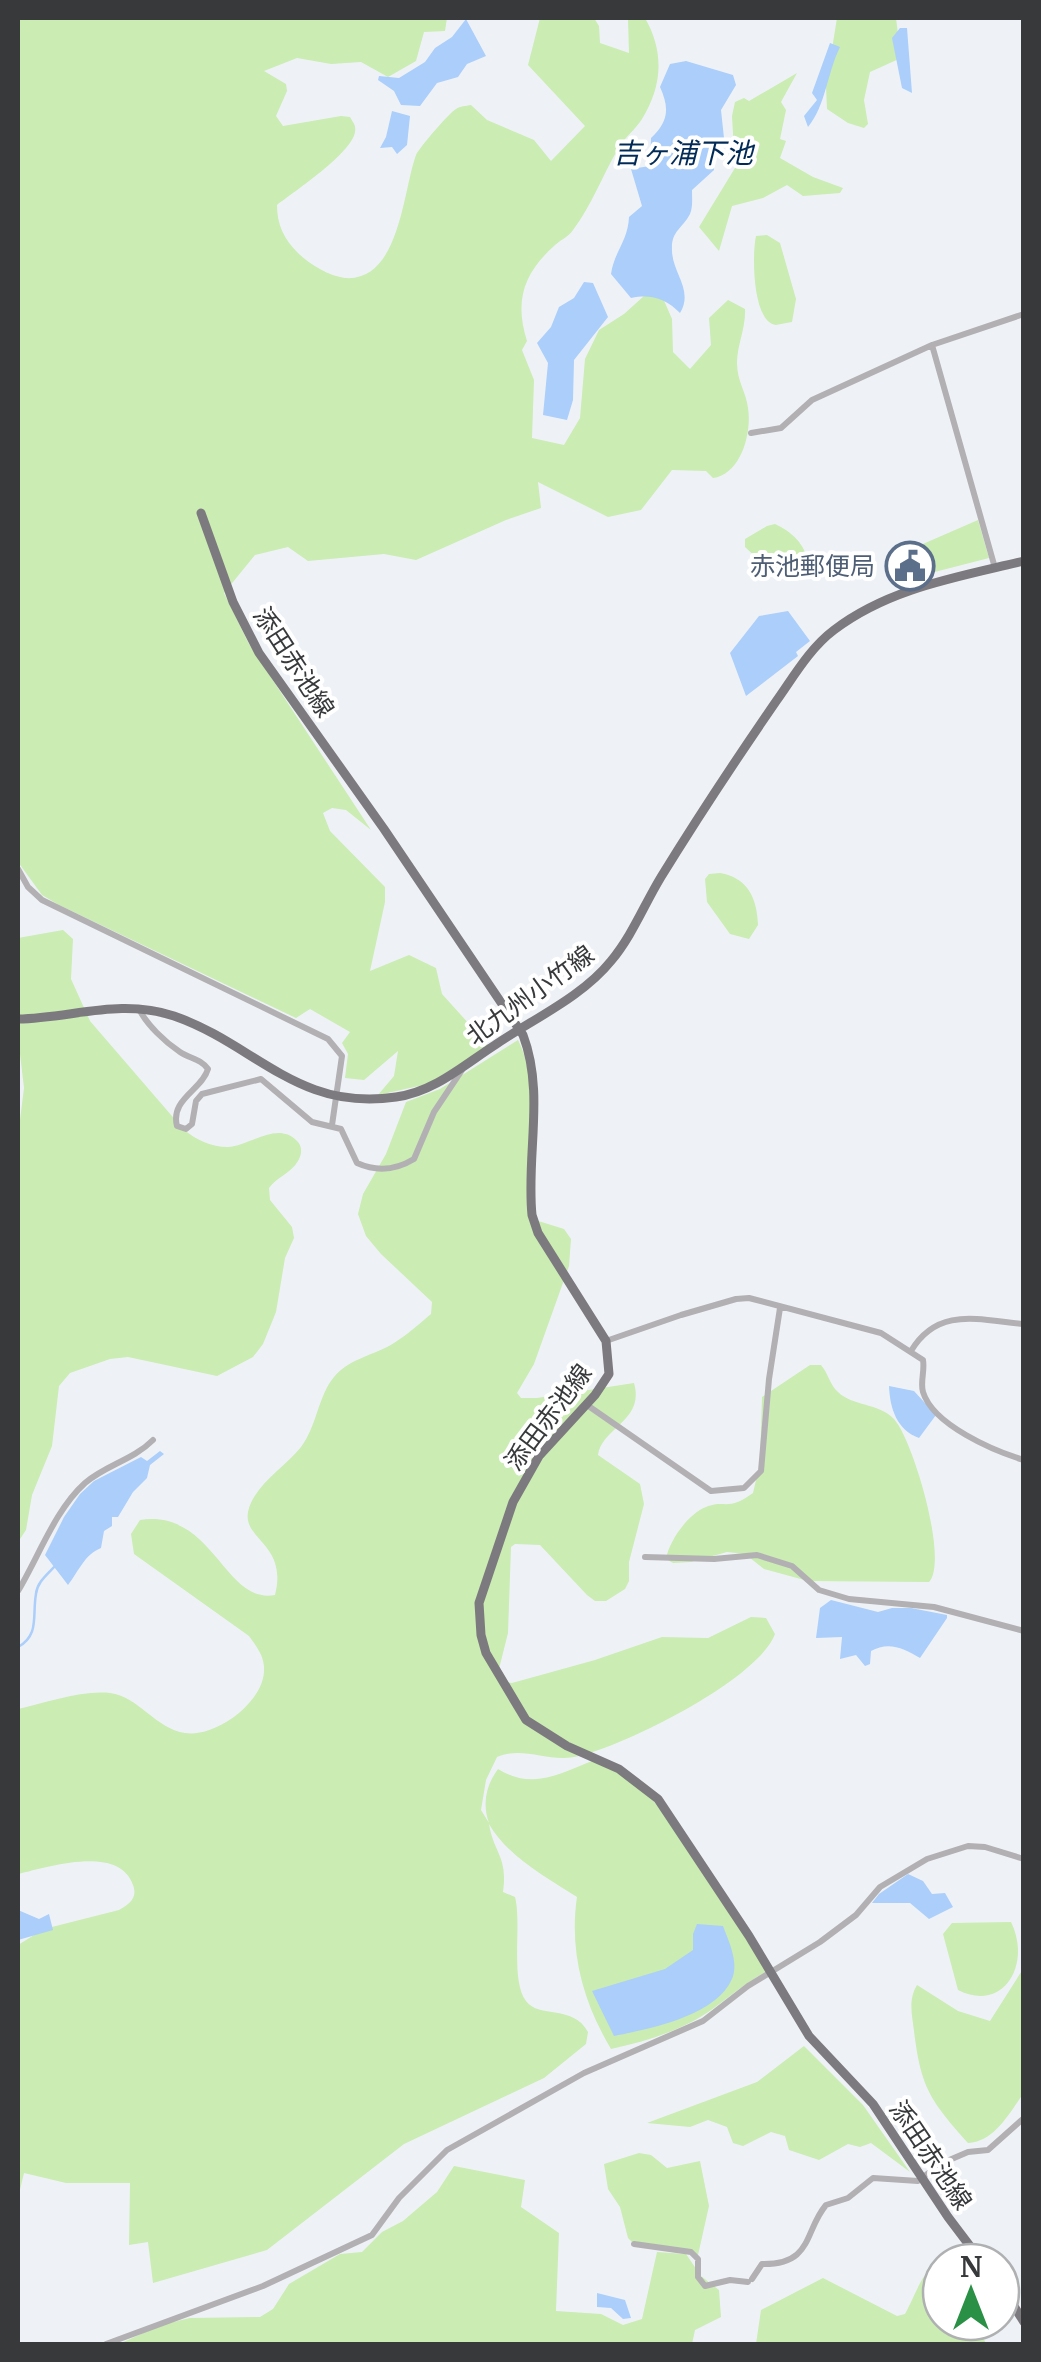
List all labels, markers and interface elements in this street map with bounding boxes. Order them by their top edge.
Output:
water label: 吉ヶ浦下池 [613,135,756,171]
public building icon: 赤池郵便局 [884,540,936,592]
place label: 赤池郵便局 [750,550,875,582]
street label: 添田赤池線 [247,601,341,723]
street label: 北九州小竹線 [460,938,600,1052]
street label: 添田赤池線 [498,1357,598,1477]
street label: 添田赤池線 [883,2094,979,2216]
north arrow [921,2242,1021,2342]
text: N [960,2249,982,2285]

